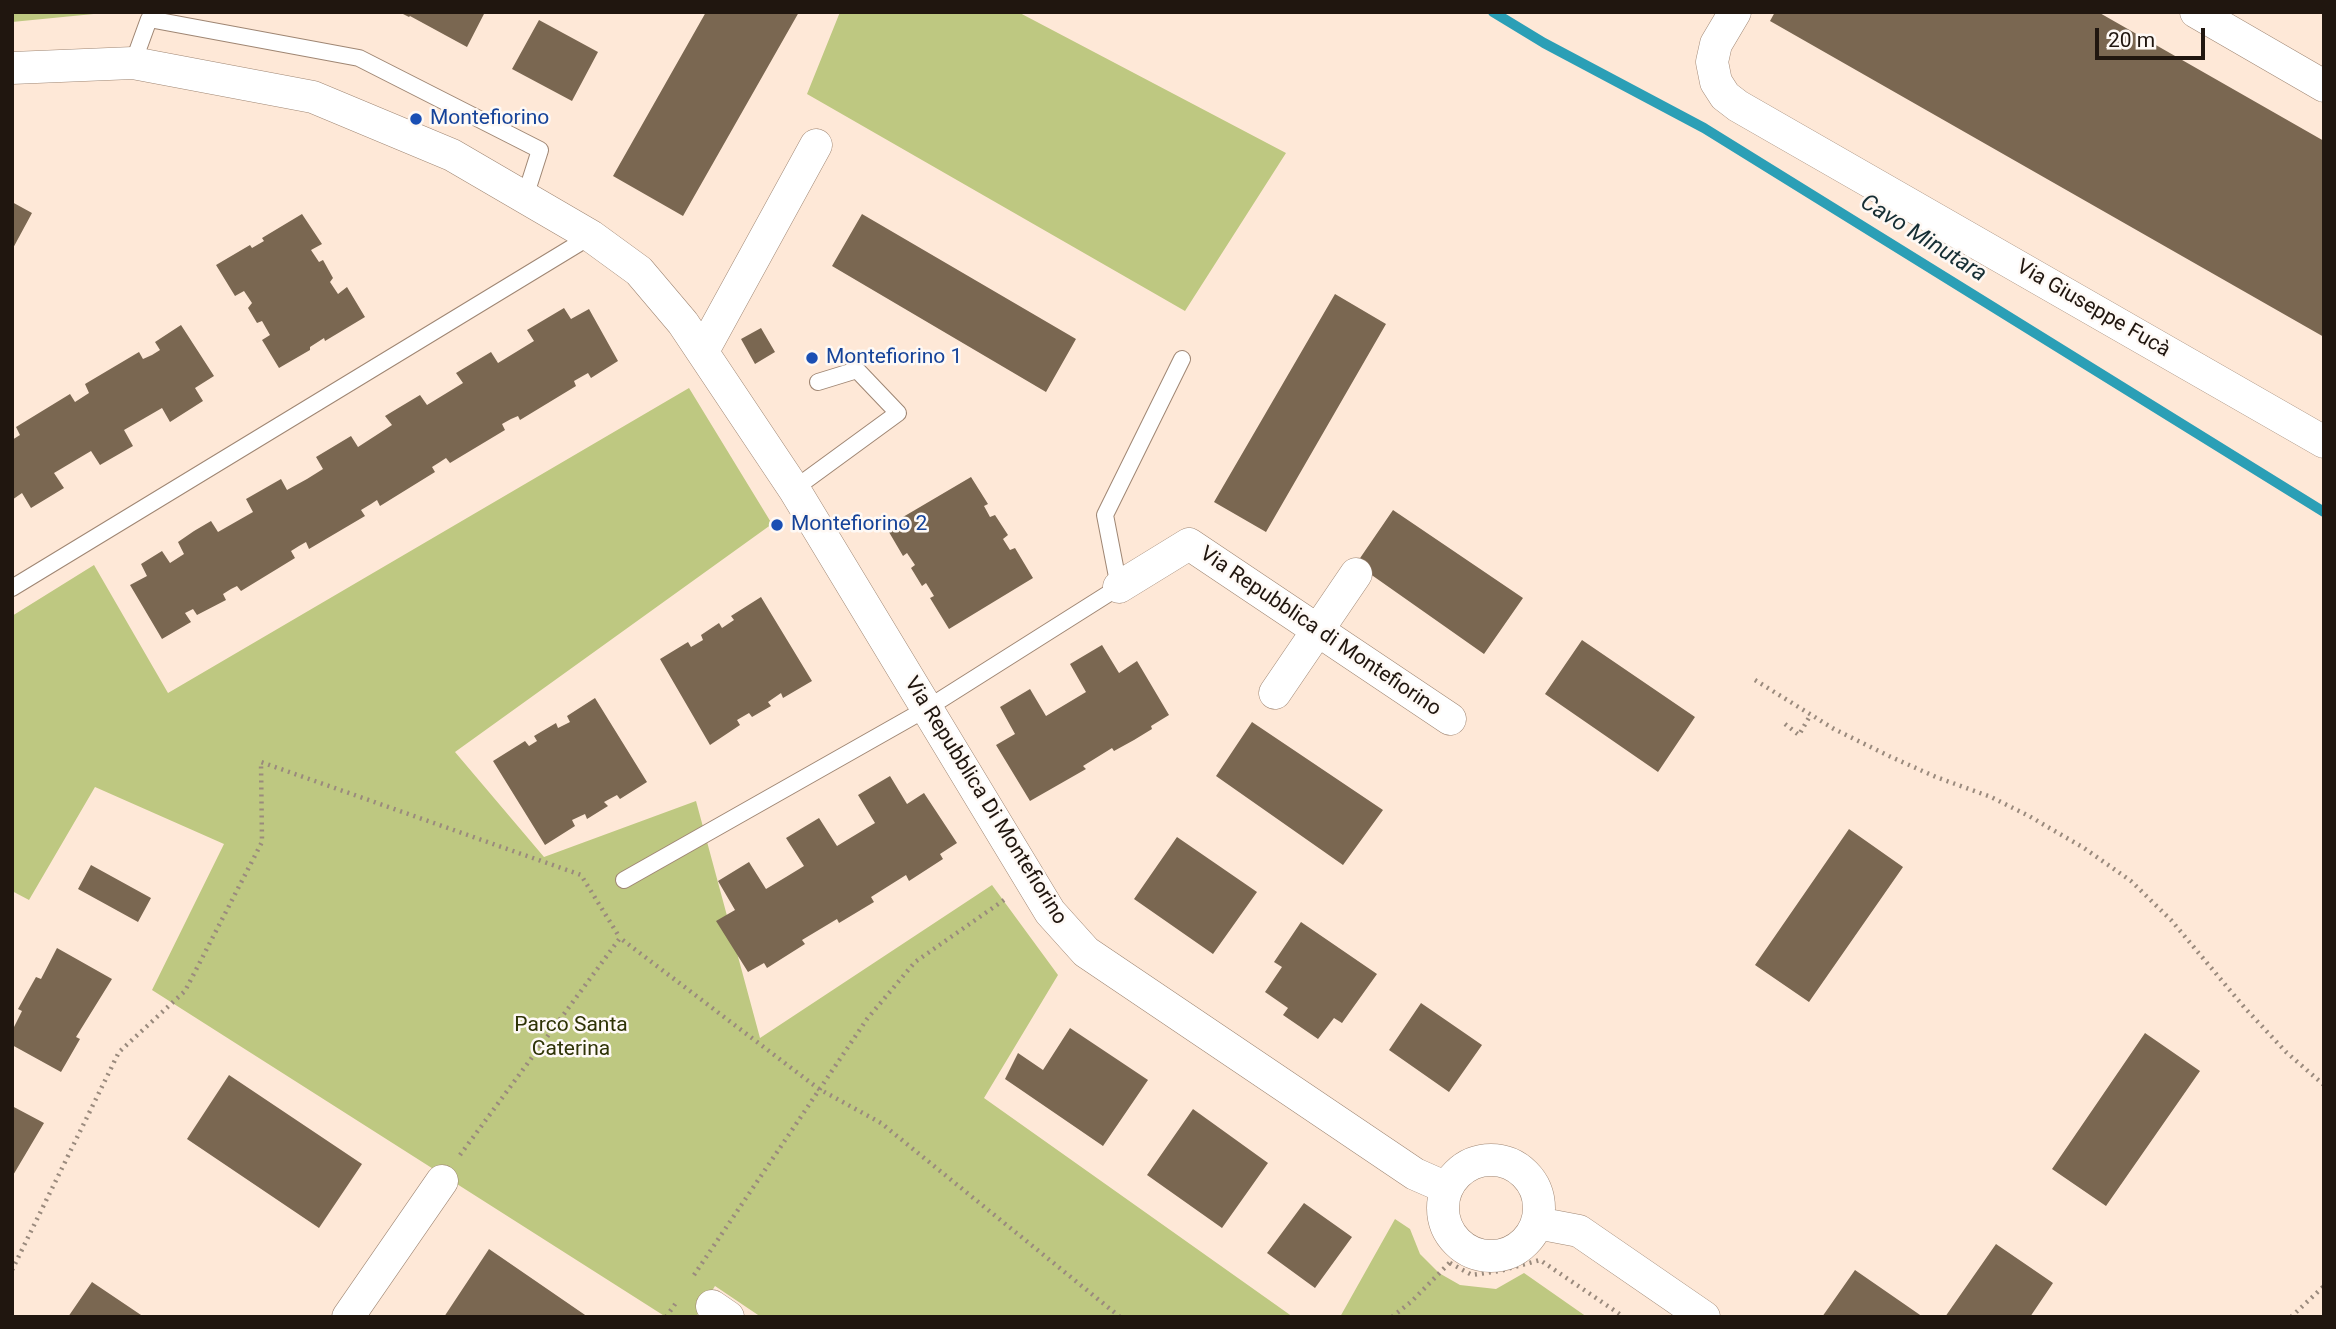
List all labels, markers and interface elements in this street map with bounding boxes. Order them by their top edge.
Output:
scale bar [2098,14,2208,58]
text: 20 m [2108,28,2155,52]
place label: Montefiorino [430,106,549,132]
marker: Montefiorino [408,111,424,127]
water label: Cavo Minutara [1855,189,1991,289]
street label: Via Giuseppe Fucà [2012,255,2174,363]
place label: Montefiorino 1 [826,345,962,371]
marker: Montefiorino 1 [804,350,820,366]
place label: Montefiorino 2 [791,512,927,538]
marker: Montefiorino 2 [769,517,785,533]
street label: Via Repubblica di Montefiorino [1195,542,1445,722]
street label: Via Repubblica Di Montefiorino [898,672,1072,930]
park label: Parco Santa Caterina [514,1013,628,1063]

